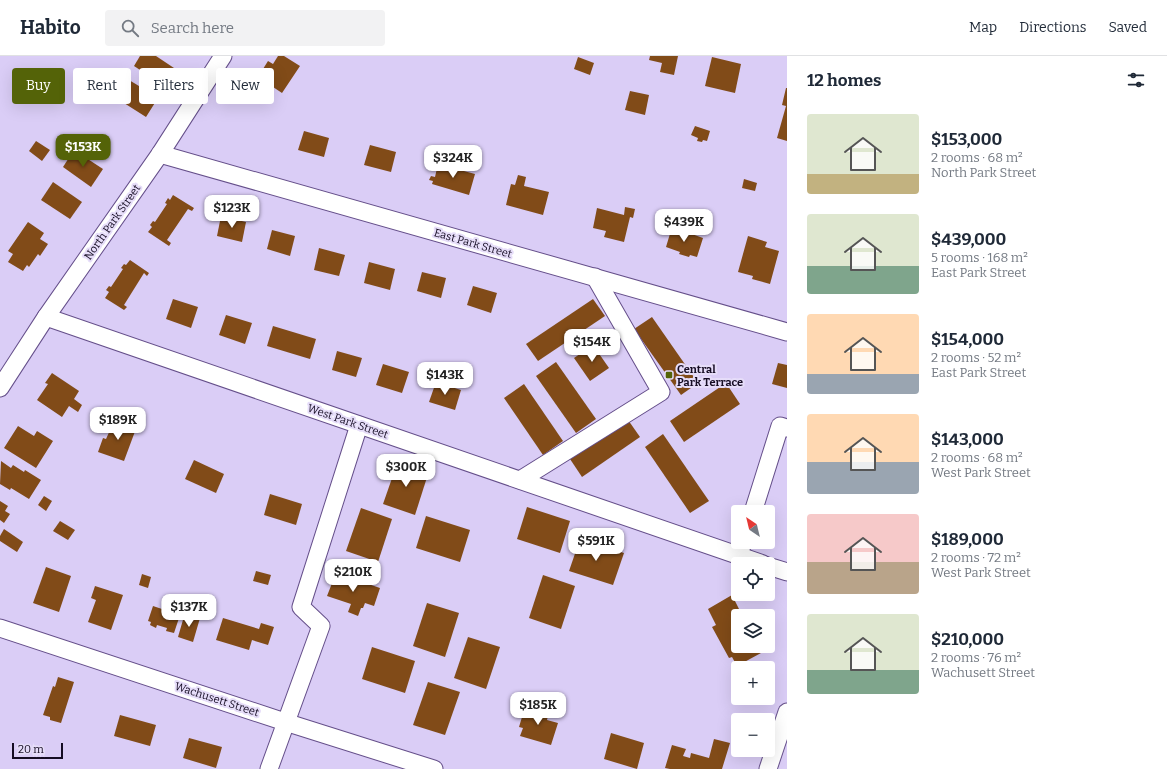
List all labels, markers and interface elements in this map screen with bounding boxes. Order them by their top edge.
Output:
search box [105,10,385,46]
text: Habito [20,16,81,39]
icon: search [119,17,141,39]
text: Search here [151,19,234,37]
text: Map [969,19,997,36]
text: Directions [1019,19,1087,36]
text: Saved [1109,19,1147,36]
chip: Buy [12,68,65,104]
chip: Rent [73,68,131,104]
chip: Filters [139,68,208,104]
chip: New [216,68,274,104]
icon: filters [1125,69,1147,91]
text: 12 homes [807,70,881,91]
text: $153,000 [931,129,1002,150]
icon: home [839,130,887,178]
pin: $153K [55,134,111,168]
text: $153K [65,139,101,154]
pin: $324K [425,145,481,179]
text: $324K [433,150,473,165]
text: 2 rooms · 68 m² [931,150,1023,165]
text: North Park Street [931,165,1036,180]
street label: North Park Street [82,182,143,263]
pin: $123K [204,195,260,229]
text: $123K [213,200,251,215]
pin: $439K [656,209,712,243]
text: $439K [664,214,704,229]
street label: East Park Street [432,226,513,261]
text: $439,000 [931,229,1006,250]
icon: home [839,230,887,278]
text: 5 rooms · 168 m² [931,250,1028,265]
text: East Park Street [931,265,1026,280]
pin: $154K [564,329,620,363]
text: $154,000 [931,329,1004,350]
icon: home [839,330,887,378]
text: $154K [573,334,611,349]
text: 2 rooms · 52 m² [931,350,1021,365]
pin: $143K [417,362,473,396]
place label: Central Park Terrace [677,363,743,389]
text: East Park Street [931,365,1026,380]
text: $143K [426,367,464,382]
marker: Central Park Terrace [664,370,674,380]
street label: West Park Street [306,402,390,441]
pin: $189K [90,407,146,441]
text: $189K [99,412,137,427]
text: $143,000 [931,429,1004,450]
icon: home [839,430,887,478]
text: 2 rooms · 68 m² [931,450,1023,465]
pin: $300K [378,454,434,488]
text: $300K [385,459,427,474]
text: West Park Street [931,465,1031,480]
north arrow [731,505,775,549]
map controls [731,505,775,757]
pin: $591K [568,528,624,562]
text: $189,000 [931,529,1004,550]
icon: home [839,530,887,578]
text: $591K [577,533,615,548]
text: 2 rooms · 72 m² [931,550,1021,565]
button: locate [731,557,775,601]
pin: $210K [325,559,381,593]
text: $210K [334,564,372,579]
text: West Park Street [931,565,1031,580]
pin: $137K [161,594,217,628]
text: $137K [170,599,208,614]
button: layers [731,609,775,653]
text: $210,000 [931,629,1004,650]
icon: home [839,630,887,678]
text: 2 rooms · 76 m² [931,650,1021,665]
button: + [731,661,775,705]
text: Wachusett Street [931,665,1035,680]
street label: Wachusett Street [173,680,261,719]
pin: $185K [510,692,566,726]
text: $185K [519,697,557,712]
button: − [731,713,775,757]
scale bar [12,741,63,760]
text: 20 m [18,743,44,756]

